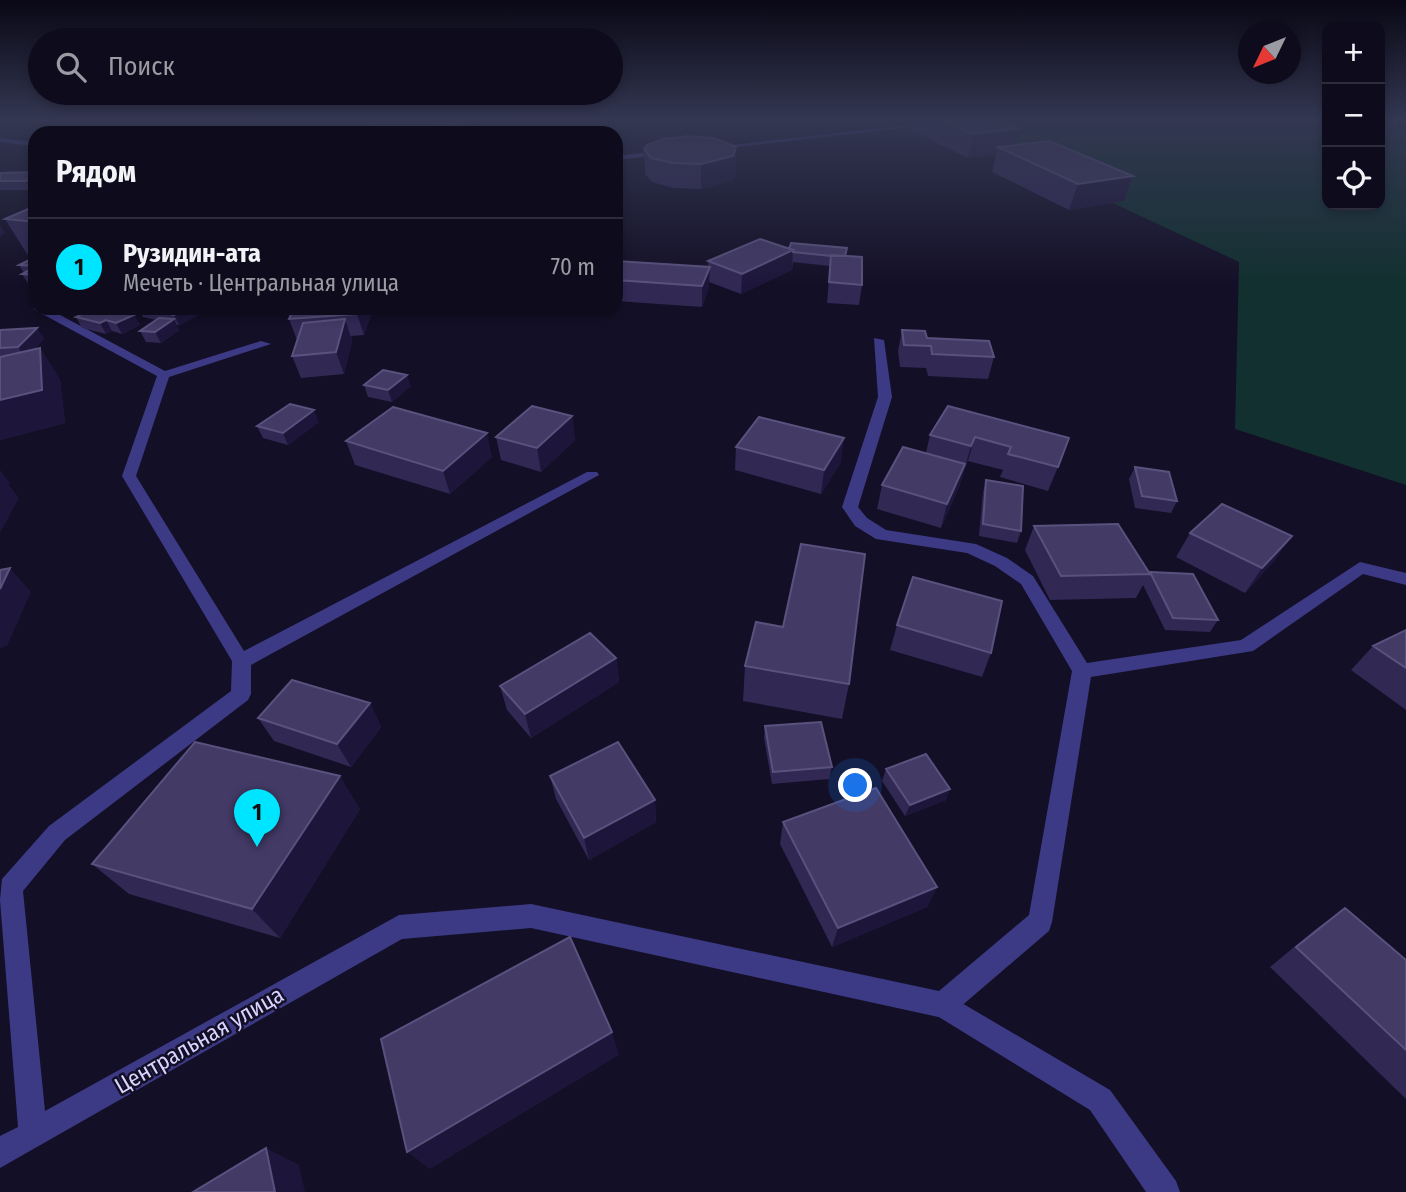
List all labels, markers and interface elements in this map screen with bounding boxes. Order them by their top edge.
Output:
north arrow [1238,21,1301,84]
map controls [1322,21,1385,210]
button: + [1322,21,1385,84]
search box [28,28,623,105]
icon: search [52,48,90,86]
text: Поиск [108,51,175,82]
button: − [1322,84,1385,147]
button: locate [1322,147,1385,210]
text: Рядом [56,154,136,190]
text: Рузидин-ата [123,238,261,269]
text: 1 [74,253,84,281]
text: 70 m [551,253,595,281]
text: Мечеть · Центральная улица [123,269,399,297]
your location [838,768,872,802]
pin: 1 [234,789,280,847]
street label: Центральная улица [109,980,289,1100]

